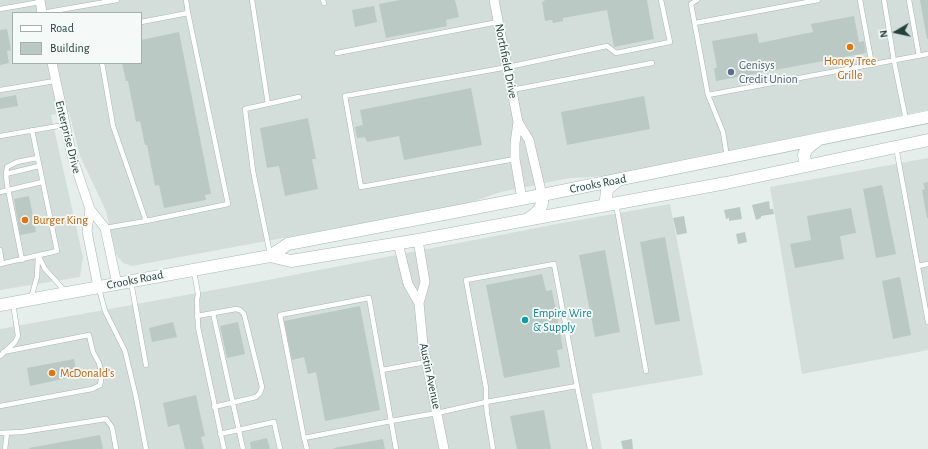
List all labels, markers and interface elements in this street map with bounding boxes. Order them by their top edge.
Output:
legend [12,12,142,64]
north arrow [876,12,916,52]
text: Road [50,22,74,34]
street label: Northfield Drive [492,22,520,100]
text: N [878,29,890,39]
text: Building [50,42,90,54]
marker: Honey Tree Grille [845,42,855,52]
place label: Honey Tree Grille [824,54,876,82]
place label: Genisys Credit Union [739,58,798,86]
marker: Genisys Credit Union [726,67,736,77]
street label: Enterprise Drive [52,99,84,175]
street label: Crooks Road [568,171,628,197]
place label: Burger King [33,213,88,227]
marker: Burger King [20,215,30,225]
street label: Crooks Road [105,267,165,293]
place label: Empire Wire & Supply [533,306,592,334]
marker: Empire Wire & Supply [520,315,530,325]
street label: Austin Avenue [416,342,444,410]
place label: McDonald's [60,366,114,380]
marker: McDonald's [47,368,57,378]

